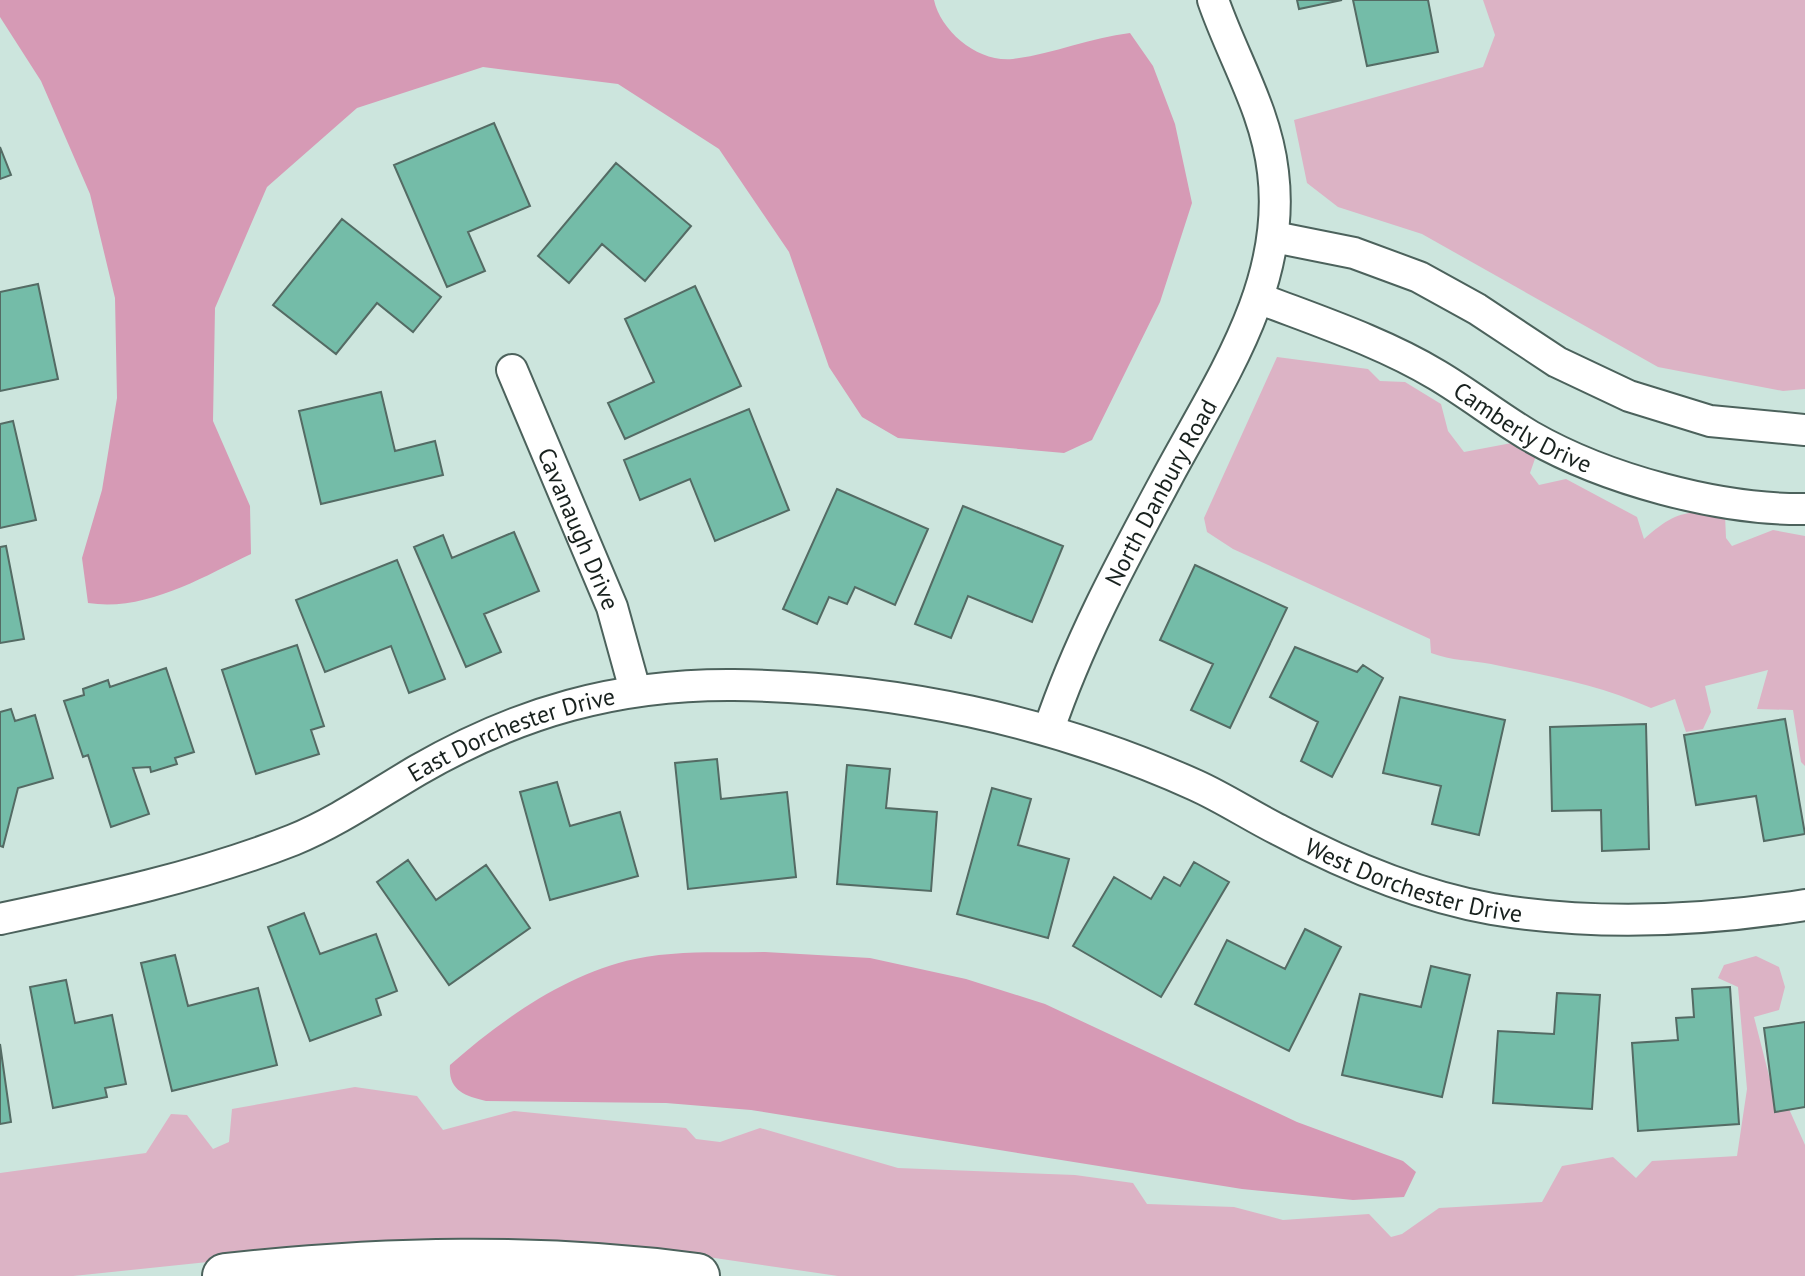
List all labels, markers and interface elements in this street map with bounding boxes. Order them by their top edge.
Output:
street label: Camberly Drive [1448,374,1597,479]
street label: North Danbury Road [1097,393,1223,591]
street label: Cavanaugh Drive [531,443,627,614]
street label: East Dorchester Drive [402,680,618,788]
street label: West Dorchester Drive [1300,830,1524,929]

